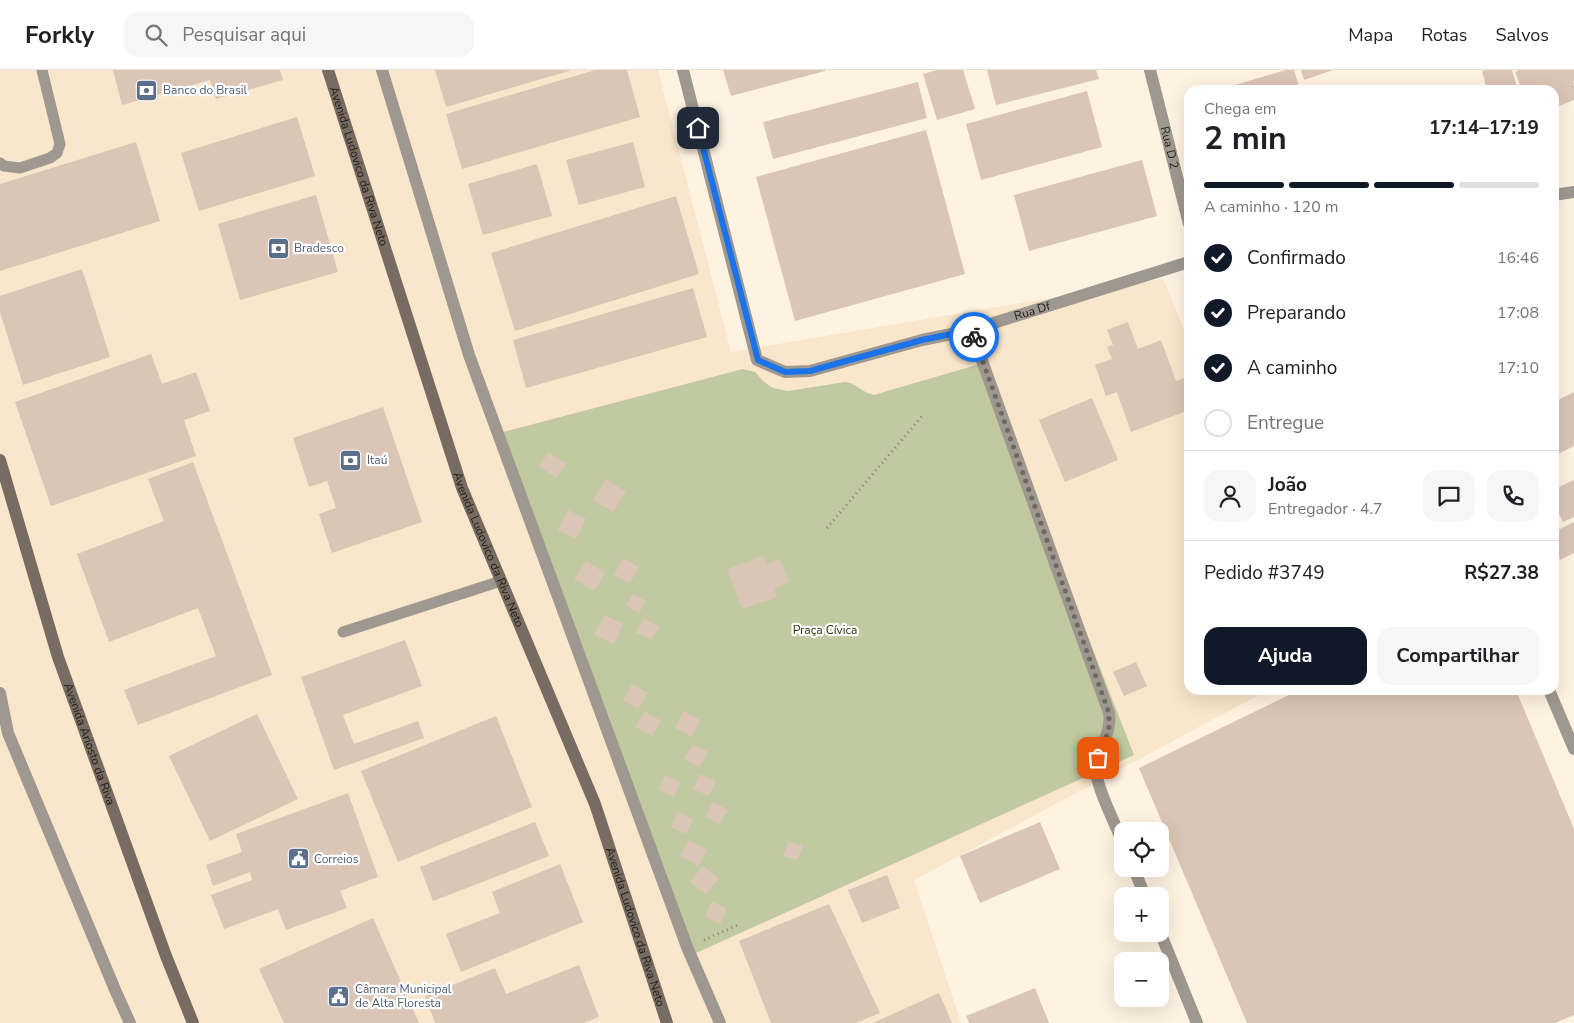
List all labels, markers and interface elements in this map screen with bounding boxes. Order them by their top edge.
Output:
search box [124,12,474,57]
text: Forkly [25,19,94,51]
icon: search [142,21,170,49]
text: Pesquisar aqui [182,22,306,48]
text: Mapa [1348,23,1393,47]
text: Rotas [1421,23,1467,47]
text: Salvos [1495,23,1549,47]
bank icon: Banco do Brasil [135,78,159,102]
place label: Banco do Brasil [163,82,247,98]
street label: Avenida Ludovico da Riva Neto [326,84,392,248]
text: Chega em [1204,98,1277,120]
pin [677,107,719,149]
icon: home [684,114,712,142]
text: 17:14–17:19 [1429,115,1539,141]
text: 2 min [1204,117,1287,160]
street label: Rua D 2 [1157,125,1183,171]
text: A caminho · 120 m [1204,196,1339,218]
bank icon: Bradesco [266,236,290,260]
place label: Bradesco [294,240,344,256]
icon: check [1204,244,1232,272]
text: Confirmado [1247,245,1346,271]
text: 16:46 [1497,247,1539,269]
street label: Rua Df [1012,297,1053,324]
icon: check [1204,299,1232,327]
text: Preparando [1247,300,1346,326]
text: 17:08 [1497,302,1539,324]
courier [949,312,999,362]
icon: bike [960,323,988,351]
icon: check [1204,354,1232,382]
text: A caminho [1247,355,1337,381]
text: 17:10 [1497,357,1539,379]
text: Entregue [1247,410,1324,436]
bank icon: Itaú [339,448,363,472]
place label: Itaú [367,452,387,468]
street label: Avenida Ludovico da Riva Neto [449,470,528,630]
button: person [1204,470,1256,522]
button: chat [1423,470,1475,522]
button: phone [1487,470,1539,522]
text: João [1268,472,1307,498]
text: Entregador · 4.7 [1268,498,1383,520]
text: Pedido #3749 [1204,560,1325,586]
text: R$27.38 [1464,560,1539,586]
park label: Praça Cívica [793,622,857,638]
button: Ajuda [1204,627,1367,685]
button: Compartilhar [1377,627,1539,685]
street label: Avenida Ariosto da Riva [60,681,119,807]
pin [1077,737,1119,779]
icon: bag [1084,744,1112,772]
map controls [1114,822,1169,1007]
button: locate [1114,822,1169,877]
street label: Avenida Ludovico da Riva Neto [602,845,669,1009]
public building icon: Correios [286,847,310,871]
place label: Correios [314,851,359,867]
button: + [1114,887,1169,942]
button: − [1114,952,1169,1007]
place label: Câmara Municipal de Alta Floresta [355,981,452,1011]
public building icon: Câmara Municipal de Alta Floresta [327,984,351,1008]

